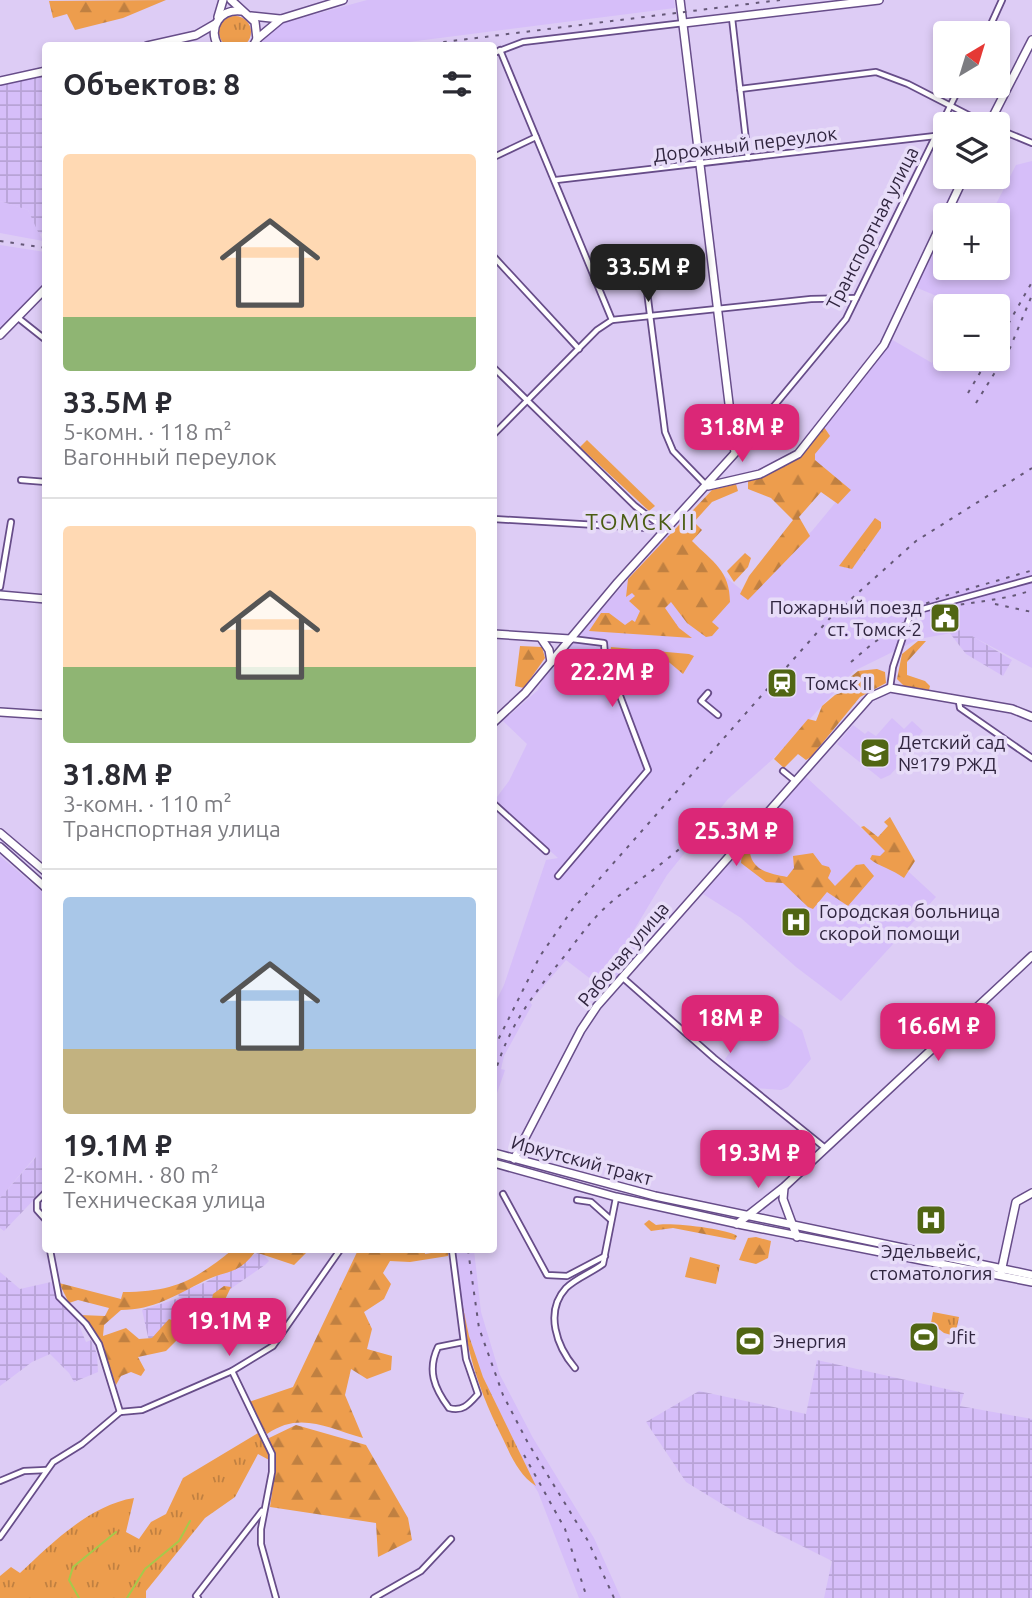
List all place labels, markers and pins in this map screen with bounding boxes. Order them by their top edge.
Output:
pin: 33.5M ₽ [583,244,713,304]
pin: 31.8M ₽ [677,405,807,464]
place label: Пожарный поезд ст. Томск-2 [769,596,922,640]
public building icon: Пожарный поезд ст. Томск-2 [928,601,962,635]
pin: 22.2M ₽ [547,650,677,709]
station icon: Томск II [765,666,799,700]
place label: Томск II [805,672,872,694]
place label: Детский сад №179 РЖД [898,731,1005,775]
school or university icon: Детский сад №179 РЖД [858,736,892,770]
pin: 25.3M ₽ [671,808,801,868]
place label: Городская больница скорой помощи [819,900,1000,944]
hospital icon: Городская больница скорой помощи [779,905,813,939]
pin: 18M ₽ [681,996,779,1055]
pin: 16.6M ₽ [873,1004,1003,1063]
pin: 19.3M ₽ [693,1130,823,1190]
hospital icon: Эдельвейс, стоматология [914,1203,948,1237]
place label: Эдельвейс, стоматология [869,1240,993,1284]
pin: 19.1M ₽ [164,1298,294,1358]
sports icon: Jfit [907,1320,941,1354]
sports icon: Энергия [733,1324,767,1358]
place label: Jfit [947,1326,976,1348]
place label: Энергия [773,1330,846,1352]

